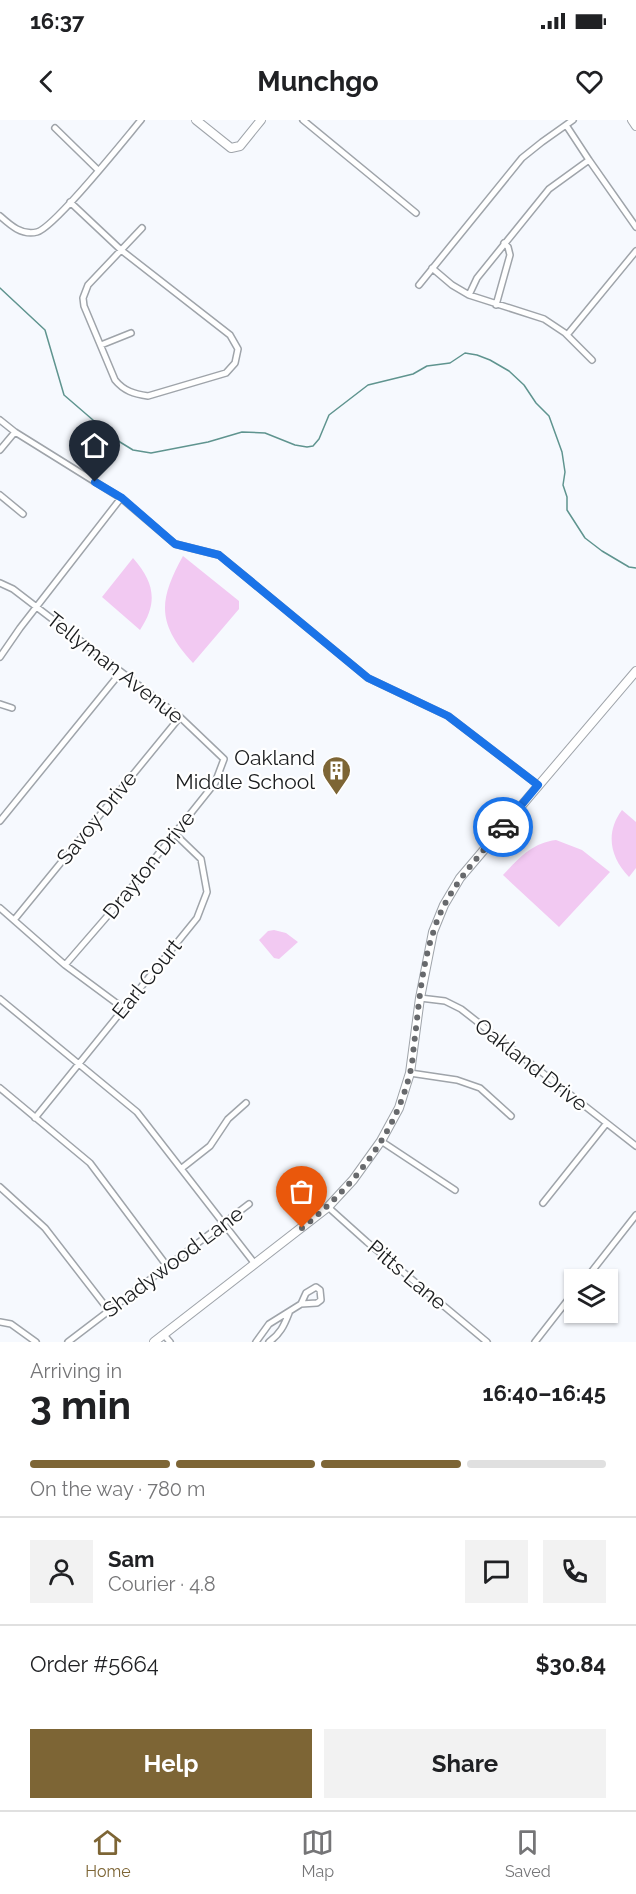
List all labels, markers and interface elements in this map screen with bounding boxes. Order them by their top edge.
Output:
text: 16:37 [30,8,84,34]
icon: back [30,65,63,98]
icon: heart [573,65,606,98]
text: Munchgo [257,66,379,97]
pin [69,420,120,482]
icon: home [78,429,111,462]
street label: Tellyman Avenue [42,606,189,729]
place label: Oakland Middle School [175,745,315,794]
building icon: Oakland Middle School [320,754,352,796]
street label: Savoy Drive [51,766,142,869]
courier [473,797,533,857]
street label: Drayton Drive [97,806,200,924]
icon: car [487,811,520,844]
street label: Earl Court [107,934,186,1024]
street label: Oakland Drive [470,1013,593,1116]
pin [276,1166,327,1228]
icon: bag [285,1175,318,1208]
street label: Shadywood Lane [98,1201,248,1323]
street label: Pitts Lane [363,1234,452,1315]
map controls [564,1269,618,1323]
button: layers [564,1269,618,1323]
text: Arriving in [30,1359,122,1383]
text: 16:40–16:45 [483,1380,606,1406]
text: 3 min [30,1382,131,1428]
text: On the way · 780 m [30,1477,206,1501]
button: person [30,1540,93,1603]
button: chat [465,1540,528,1603]
button: phone [543,1540,606,1603]
text: Sam [108,1546,155,1572]
text: Courier · 4.8 [108,1572,216,1596]
text: Order #5664 [30,1651,159,1677]
text: $30.84 [536,1651,606,1677]
button: Help [30,1729,312,1798]
button: Share [324,1729,606,1798]
tab: Home [85,1826,131,1881]
tab: Map [301,1826,334,1881]
tab: Saved [505,1826,551,1881]

